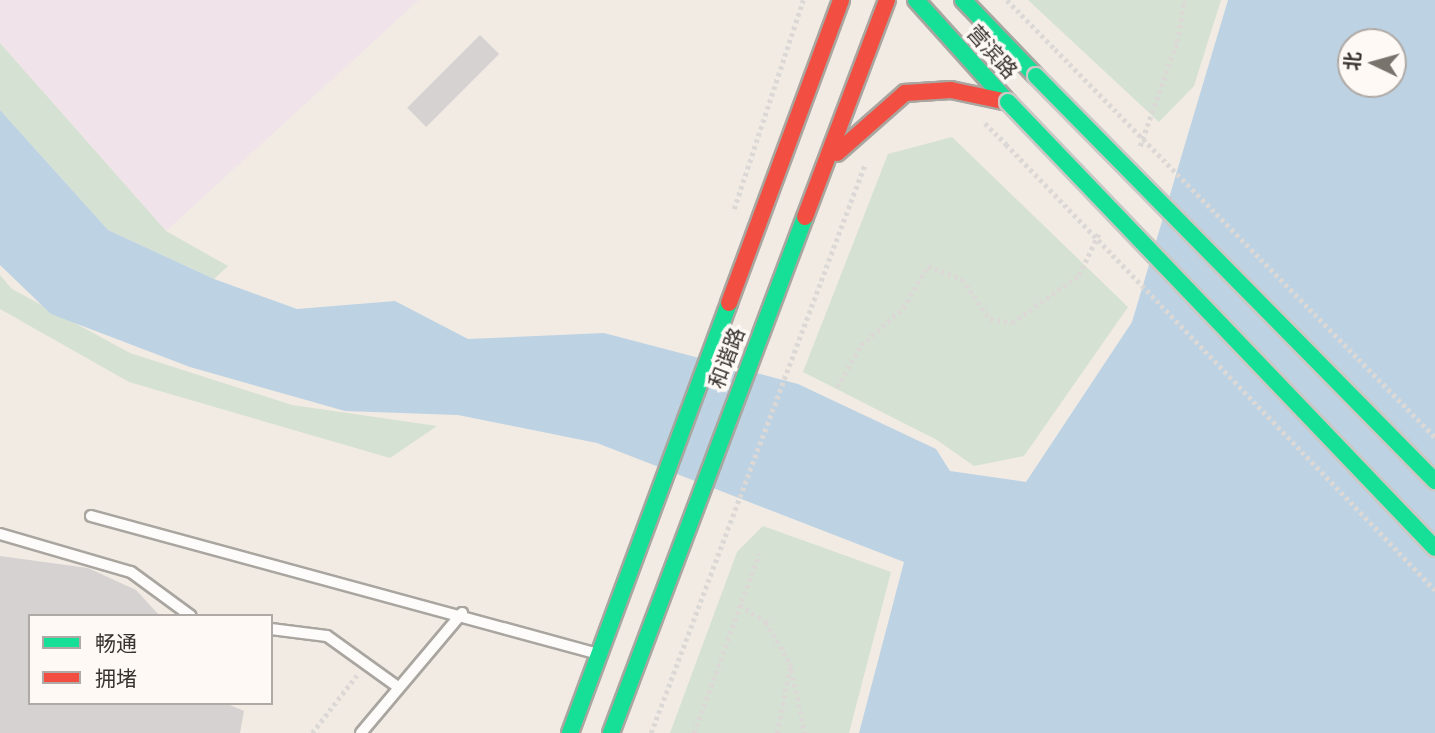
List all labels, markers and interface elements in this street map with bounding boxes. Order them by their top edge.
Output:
street label: 营滨路 [962,20,1022,84]
north arrow [1337,28,1407,98]
text: 北 [1338,51,1367,72]
street label: 和谐路 [704,324,750,392]
legend [28,614,273,705]
text: 畅通 [95,629,137,658]
text: 拥堵 [95,664,137,693]

